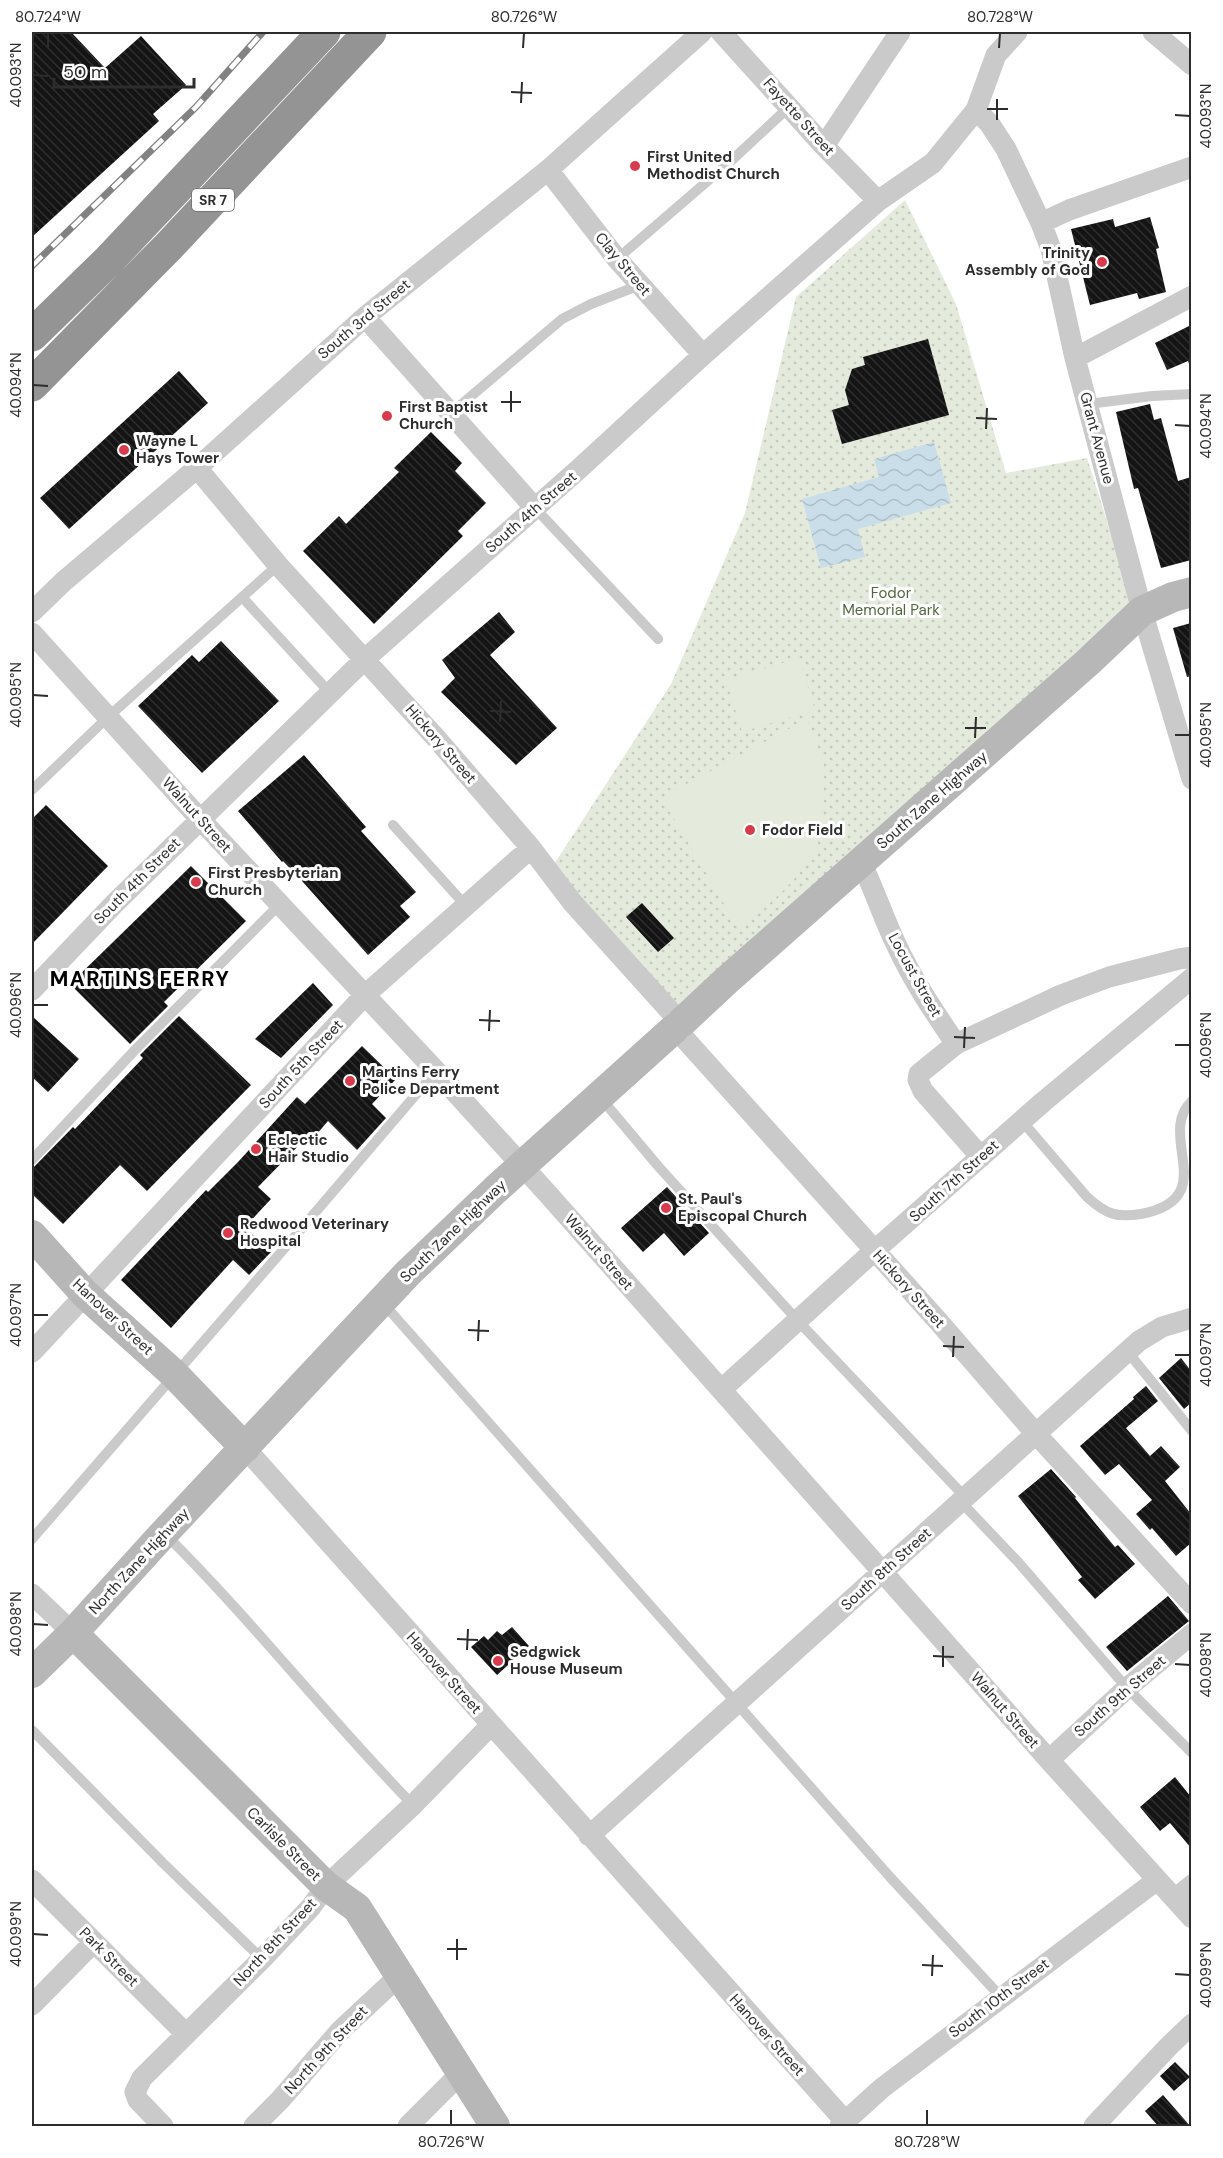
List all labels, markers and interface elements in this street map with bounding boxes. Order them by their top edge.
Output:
text: 80.724°W [15,7,82,27]
text: 80.726°W [491,7,558,27]
text: 80.728°W [967,7,1034,27]
text: 40.093°N [6,43,26,107]
scale bar [54,51,194,89]
text: 50 m [63,60,107,84]
street label: Fayette Street [759,74,839,160]
text: 40.093°N [1196,84,1216,148]
place label: First United Methodist Church [647,147,780,184]
marker: First United Methodist Church [628,159,642,173]
road number: SR 7 [192,189,234,211]
street label: Clay Street [591,228,655,300]
place label: Trinity Assembly of God [965,243,1090,280]
marker: Trinity Assembly of God [1095,255,1109,269]
street label: South 3rd Street [314,274,414,364]
text: 40.094°N [6,352,26,418]
street label: Grant Avenue [1075,390,1119,486]
text: 40.094°N [1196,393,1216,459]
place label: First Baptist Church [399,397,488,434]
marker: First Baptist Church [380,409,394,423]
place label: Wayne L Hays Tower [136,431,219,468]
marker: Wayne L Hays Tower [117,443,131,457]
street label: South 4th Street [481,467,581,557]
park label: Fodor Memorial Park [842,583,940,620]
text: 40.095°N [6,662,26,728]
street label: Hickory Street [401,700,481,788]
text: 40.095°N [1196,702,1216,768]
street label: South Zane Highway [872,746,992,854]
street label: Walnut Street [158,773,236,857]
place label: Fodor Field [762,820,843,840]
marker: Fodor Field [743,823,757,837]
street label: South 4th Street [89,833,185,929]
place label: First Presbyterian Church [208,863,338,900]
marker: First Presbyterian Church [189,875,203,889]
street label: Locust Street [884,929,946,1021]
district label: MARTINS FERRY [50,965,230,993]
text: 40.096°N [6,972,26,1038]
text: 40.096°N [1196,1012,1216,1078]
street label: South 5th Street [255,1015,348,1113]
place label: Martins Ferry Police Department [362,1062,500,1099]
marker: Martins Ferry Police Department [343,1074,357,1088]
place label: Eclectic Hair Studio [268,1130,349,1167]
street label: South 7th Street [905,1135,1003,1226]
marker: Eclectic Hair Studio [249,1142,263,1156]
street label: South Zane Highway [396,1175,511,1287]
place label: St. Paul's Episcopal Church [678,1189,807,1226]
marker: St. Paul's Episcopal Church [659,1201,673,1215]
street label: Walnut Street [560,1210,638,1294]
place label: Redwood Veterinary Hospital [240,1214,389,1251]
marker: Redwood Veterinary Hospital [221,1226,235,1240]
street label: Hickory Street [869,1246,950,1332]
street label: Hanover Street [68,1274,158,1360]
text: 40.097°N [6,1283,26,1347]
text: 40.097°N [1196,1323,1216,1387]
street label: North Zane Highway [84,1503,194,1619]
street label: South 8th Street [837,1523,935,1615]
text: 40.098°N [6,1591,26,1657]
street label: Hanover Street [402,1628,486,1718]
text: 40.098°N [1196,1632,1216,1698]
place label: Sedgwick House Museum [510,1642,623,1679]
street label: South 9th Street [1070,1651,1170,1741]
marker: Sedgwick House Museum [491,1654,505,1668]
street label: Walnut Street [966,1668,1044,1752]
street label: Carlisle Street [243,1803,326,1886]
street label: North 8th Street [229,1894,321,1990]
text: 40.099°N [6,1901,26,1967]
street label: Park Street [75,1923,143,1991]
text: 40.099°N [1196,1942,1216,2008]
street label: South 10th Street [945,1954,1053,2042]
street label: Hanover Street [725,1990,809,2080]
street label: North 9th Street [280,2002,372,2098]
text: 80.726°W [418,2132,485,2152]
text: 80.728°W [894,2132,961,2152]

